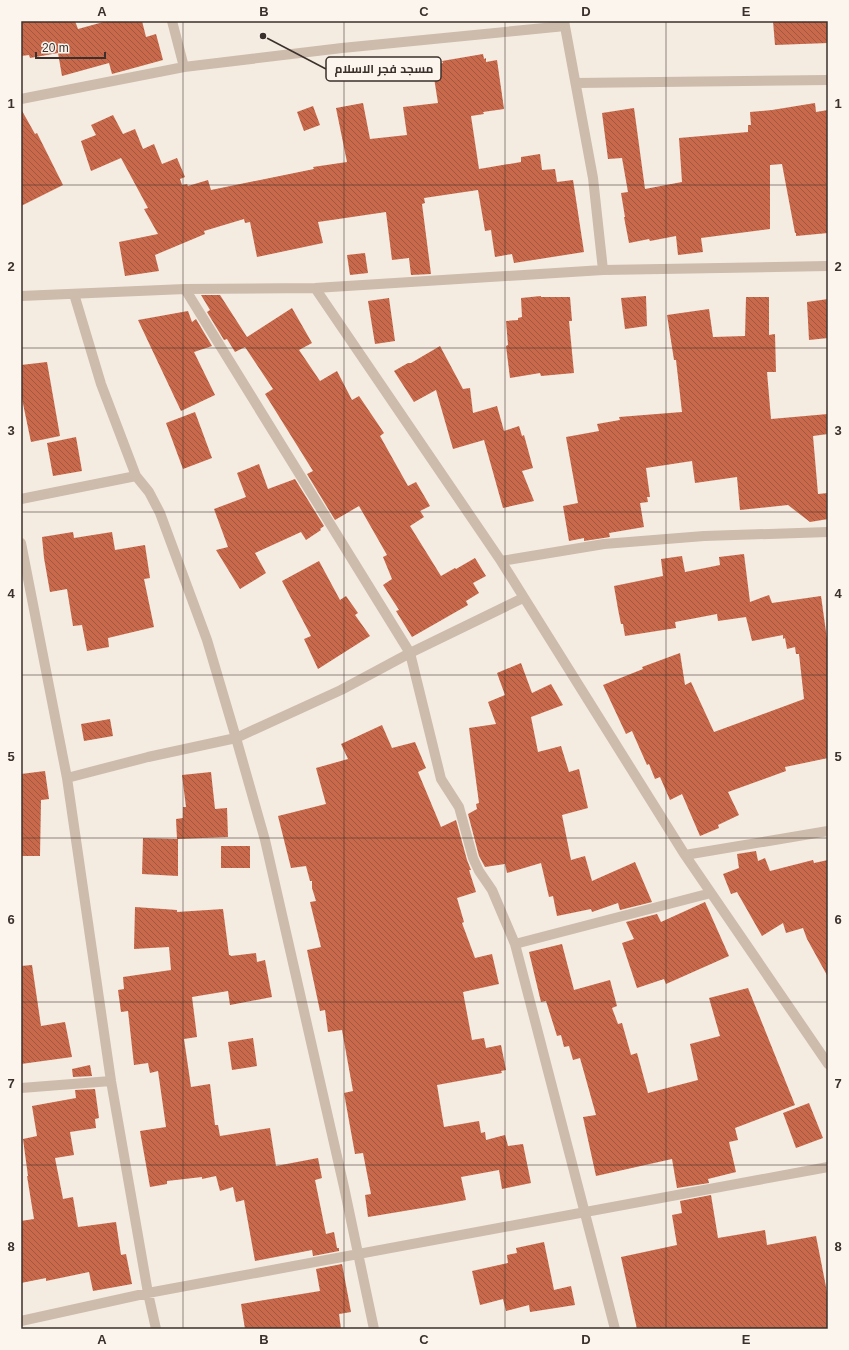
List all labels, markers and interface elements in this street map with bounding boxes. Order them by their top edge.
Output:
text: A [97,4,107,19]
text: B [259,4,269,19]
text: C [419,4,429,19]
text: D [581,4,591,19]
text: E [742,4,751,19]
scale bar [36,34,105,60]
text: 20 m [42,41,69,55]
callout: مسجد فجر الاسلام [326,57,441,81]
text: مسجد فجر الاسلام [334,62,434,77]
text: 1 [7,96,15,111]
text: 1 [834,96,842,111]
text: 2 [7,259,15,274]
text: 2 [834,259,842,274]
text: 3 [7,423,15,438]
text: 3 [834,423,842,438]
text: 4 [7,586,15,601]
text: 4 [834,586,842,601]
text: 5 [7,749,15,764]
text: 5 [834,749,842,764]
text: 6 [7,912,15,927]
text: 6 [834,912,842,927]
text: 7 [7,1076,15,1091]
text: 7 [834,1076,842,1091]
text: 8 [7,1239,15,1254]
text: 8 [834,1239,842,1254]
text: A [97,1332,107,1347]
text: B [259,1332,269,1347]
text: C [419,1332,429,1347]
text: D [581,1332,591,1347]
text: E [742,1332,751,1347]

